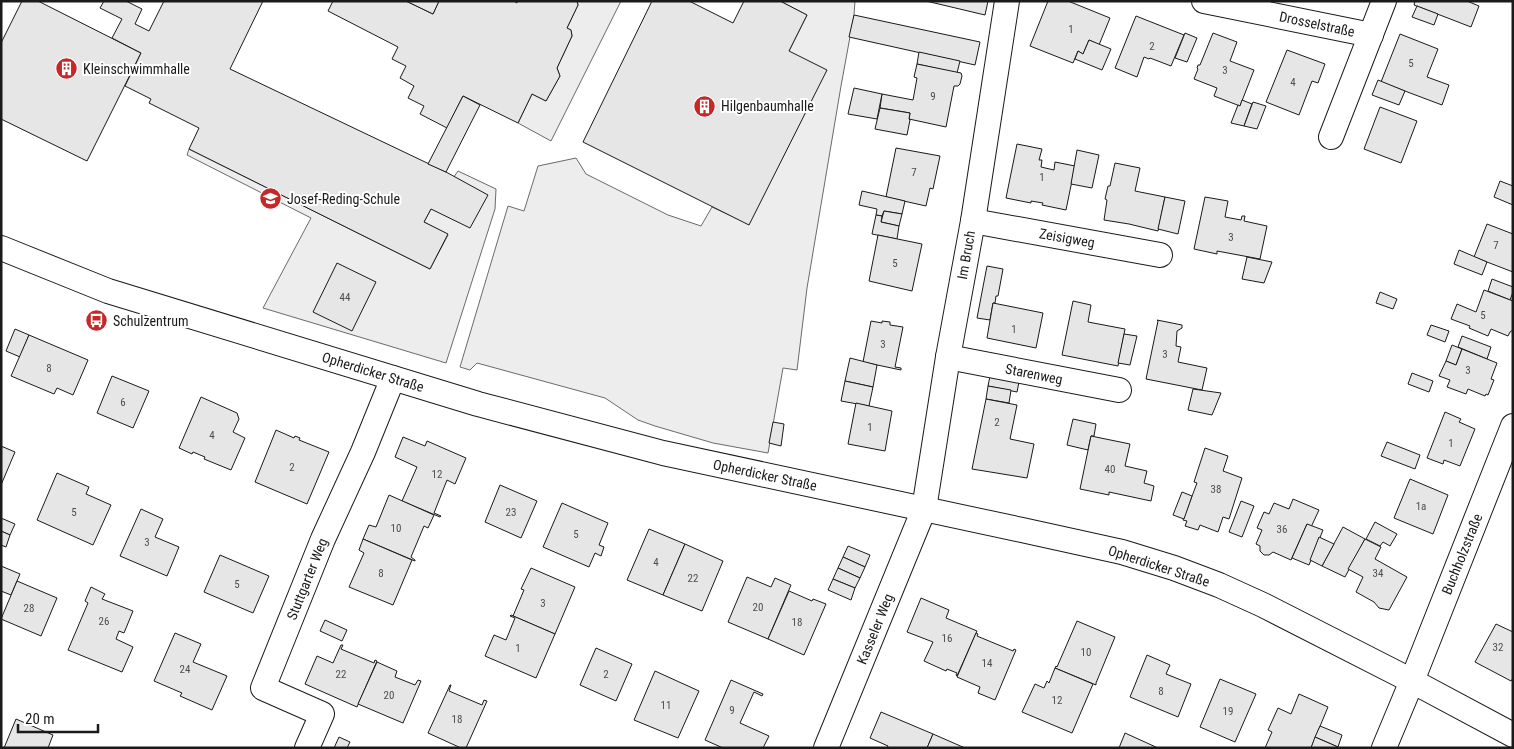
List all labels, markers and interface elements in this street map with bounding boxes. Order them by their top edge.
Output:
street label: Drosselstraße [1278,8,1357,40]
house number: 1 [1068,23,1074,36]
house number: 2 [1149,40,1155,53]
building icon: Kleinschwimmhalle [55,57,79,81]
house number: 5 [1408,57,1414,70]
place label: Kleinschwimmhalle [83,61,190,77]
house number: 3 [1222,64,1228,77]
house number: 4 [1290,76,1296,89]
house number: 9 [930,90,936,103]
building icon: Hilgenbaumhalle [693,94,717,118]
place label: Hilgenbaumhalle [721,98,814,114]
house number: 7 [911,166,917,179]
house number: 1 [1039,171,1045,184]
school or university icon: Josef-Reding-Schule [259,187,283,211]
place label: Josef-Reding-Schule [287,191,400,207]
street label: Zeisigweg [1038,225,1096,251]
street label: Im Bruch [954,229,978,281]
house number: 3 [1228,231,1234,244]
house number: 7 [1493,239,1499,252]
house number: 5 [892,257,898,270]
house number: 44 [340,291,351,304]
bus stop icon: Schulzentrum [85,309,109,333]
house number: 5 [1480,309,1486,322]
place label: Schulzentrum [113,313,189,329]
house number: 1 [1011,323,1017,336]
house number: 3 [880,338,886,351]
house number: 3 [1162,348,1168,361]
street label: Opherdicker Straße [320,349,426,395]
street label: Starenweg [1004,361,1064,387]
house number: 8 [46,362,52,375]
house number: 3 [1465,364,1471,377]
house number: 6 [120,396,126,409]
house number: 2 [994,416,1000,429]
house number: 1 [867,421,873,434]
house number: 4 [209,429,215,442]
house number: 1 [1448,437,1454,450]
street label: Opherdicker Straße [712,456,819,494]
house number: 2 [289,461,295,474]
house number: 40 [1105,463,1115,476]
house number: 12 [432,468,442,481]
house number: 38 [1211,483,1221,496]
house number: 1a [1416,500,1426,513]
house number: 5 [71,506,77,519]
house number: 23 [506,506,516,519]
street label: Buchholzstraße [1438,511,1486,597]
house number: 10 [391,522,401,535]
house number: 36 [1277,523,1287,536]
house number: 5 [573,528,579,541]
house number: 3 [144,536,150,549]
street label: Stuttgarter Weg [283,536,331,622]
street label: Opherdicker Straße [1106,542,1212,590]
house number: 4 [653,556,659,569]
house number: 8 [378,567,384,580]
house number: 34 [1373,567,1384,580]
house number: 22 [688,572,698,585]
house number: 5 [234,578,240,591]
street label: Kasseler Weg [854,591,896,667]
house number: 3 [540,597,546,610]
house number: 20 [753,601,763,614]
house number: 28 [24,602,34,615]
house number: 26 [99,615,109,628]
house number: 18 [792,616,802,629]
house number: 16 [942,632,952,645]
house number: 32 [1493,641,1503,654]
house number: 1 [515,642,521,655]
house number: 10 [1081,646,1091,659]
house number: 14 [982,657,993,670]
house number: 24 [180,663,191,676]
house number: 22 [336,668,346,681]
house number: 2 [603,668,609,681]
house number: 8 [1158,685,1164,698]
house number: 20 [384,689,394,702]
house number: 12 [1052,694,1062,707]
house number: 11 [661,699,671,712]
scale bar [18,702,98,734]
house number: 9 [729,704,735,717]
house number: 19 [1223,705,1233,718]
text: 20 m [25,710,55,728]
house number: 18 [452,713,462,726]

